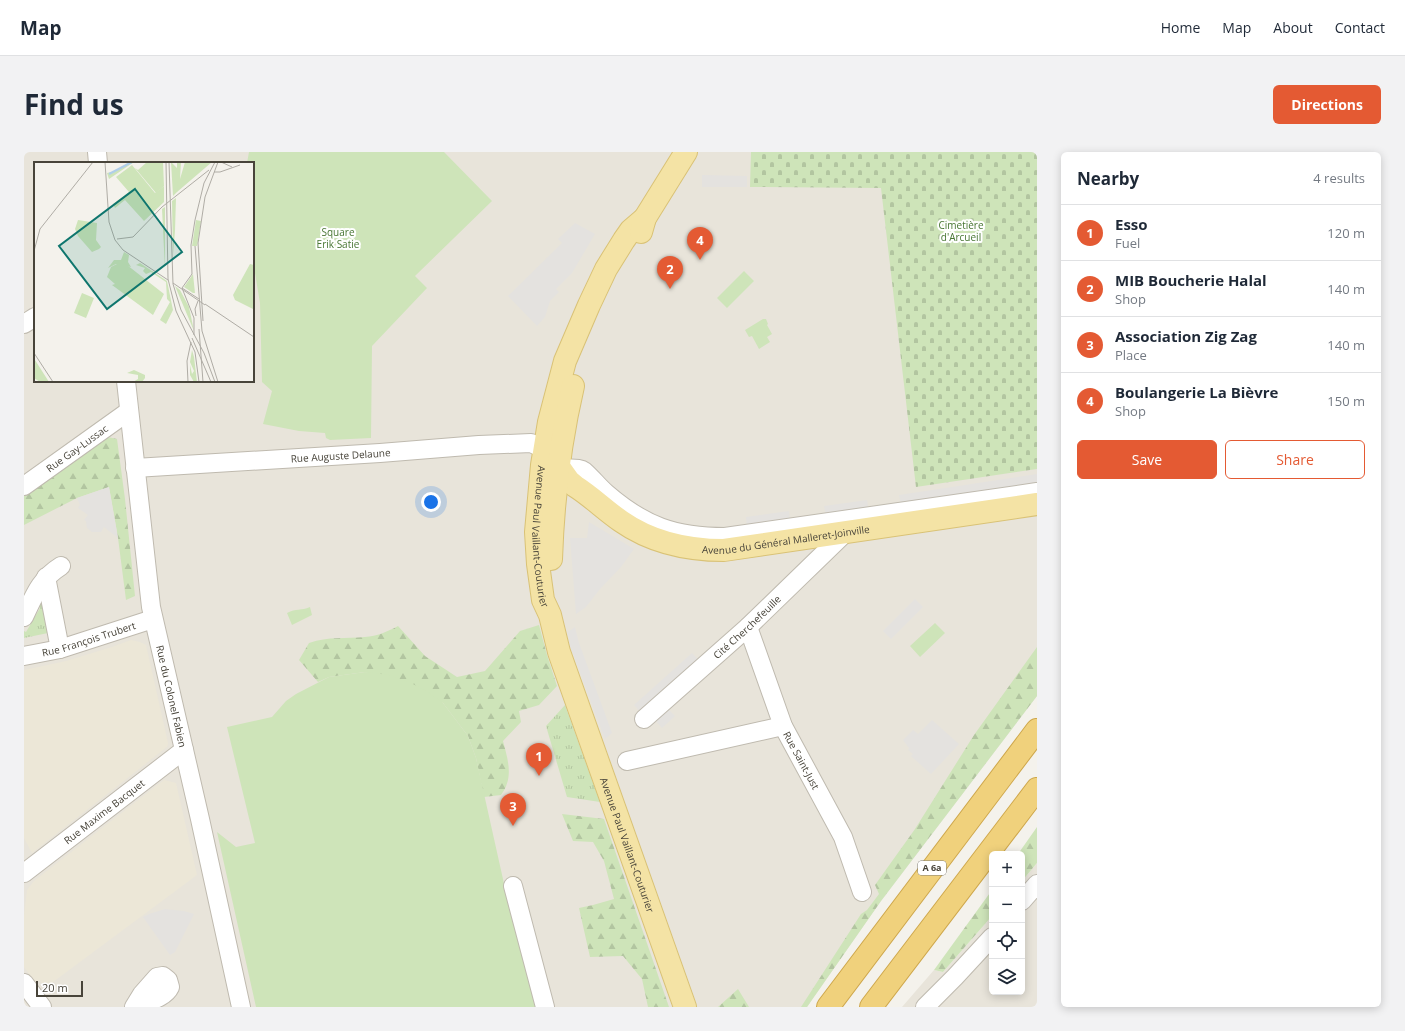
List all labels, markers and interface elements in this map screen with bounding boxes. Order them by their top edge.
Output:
text: Map [20,15,61,41]
text: Home [1161,18,1200,37]
text: Map [1222,18,1251,37]
text: About [1273,18,1313,37]
text: Contact [1335,18,1385,37]
text: Find us [24,85,124,123]
button: Directions [1273,85,1381,124]
inset map [34,162,254,382]
text: Nearby [1077,167,1139,190]
text: 4 results [1313,169,1365,187]
text: Esso [1115,214,1148,234]
park label: Cimetière d'Arcueil [938,218,984,244]
text: 1 [1086,224,1094,242]
text: 120 m [1327,224,1365,242]
park label: Square Erik Satie [317,225,360,251]
pin: 4 [687,227,713,260]
text: Fuel [1115,234,1140,252]
pin: 2 [657,256,683,289]
text: MIB Boucherie Halal [1115,270,1267,290]
text: 2 [1086,280,1094,298]
text: 140 m [1327,280,1365,298]
text: Shop [1115,290,1146,308]
text: Association Zig Zag [1115,326,1257,346]
text: 3 [1086,336,1094,354]
text: 140 m [1327,336,1365,354]
text: Place [1115,346,1147,364]
text: Boulangerie La Bièvre [1115,382,1278,402]
text: 4 [1086,392,1094,410]
text: 150 m [1327,392,1365,410]
text: Shop [1115,402,1146,420]
street label: Rue Gay-Lussac [43,421,111,475]
button: Save [1077,440,1217,479]
button: Share [1225,440,1365,479]
street label: Rue Auguste Delaune [290,445,391,465]
street label: Avenue Paul Vaillant-Couturier [529,465,552,610]
your location [421,492,441,512]
street label: Avenue du Général Malleret-Joinville [701,522,871,557]
street label: Cité Cherchefeuille [710,592,784,662]
street label: Rue François Trubert [41,618,138,659]
street label: Rue du Colonel Fabien [153,644,190,749]
street label: Rue Saint-Just [780,729,823,792]
pin: 1 [526,743,552,776]
street label: Avenue Paul Vaillant-Couturier [597,775,658,914]
street label: Rue Maxime Bacquet [61,776,148,847]
pin: 3 [500,793,526,826]
map controls [989,851,1025,995]
button: + [989,851,1025,887]
road number: A 6a [918,861,946,875]
button: − [989,887,1025,923]
button: locate [989,923,1025,959]
button: layers [989,959,1025,995]
scale bar [36,979,83,998]
text: 20 m [42,980,68,995]

